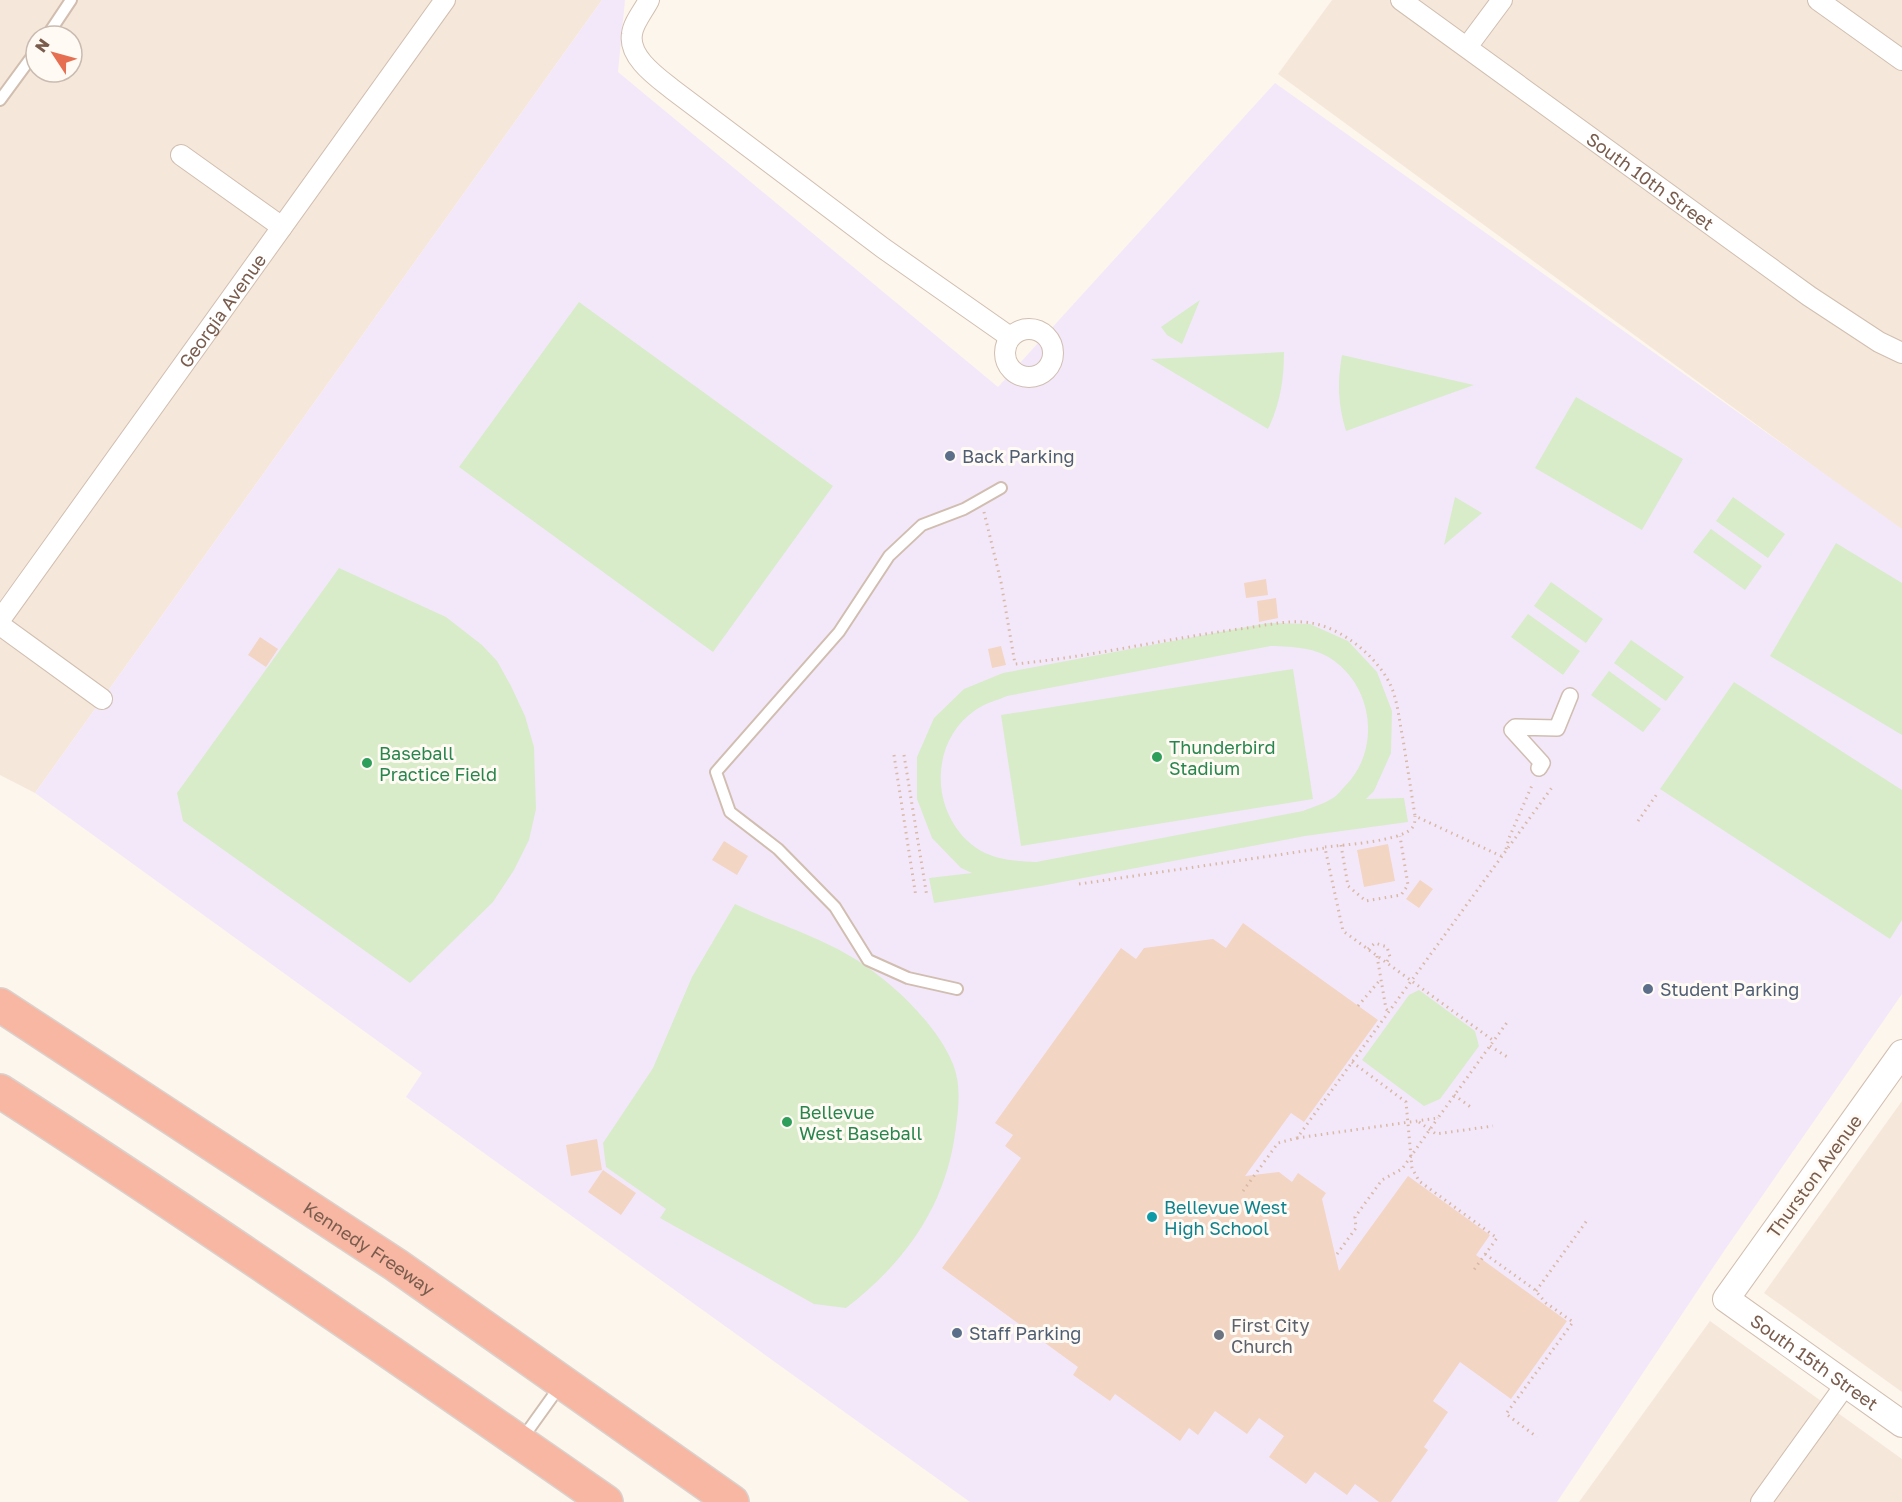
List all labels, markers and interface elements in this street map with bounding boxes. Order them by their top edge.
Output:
north arrow [24,24,84,84]
text: N [30,34,54,56]
street label: South 10th Street [1582,127,1718,234]
street label: Georgia Avenue [174,249,270,372]
place label: Back Parking [962,445,1075,467]
marker: Back Parking [943,449,957,463]
place label: Thunderbird Stadium [1169,736,1276,779]
place label: Baseball Practice Field [379,742,497,785]
marker: Thunderbird Stadium [1150,750,1164,764]
marker: Baseball Practice Field [360,756,374,770]
place label: Student Parking [1660,978,1799,1000]
marker: Student Parking [1641,982,1655,996]
place label: Bellevue West Baseball [799,1101,922,1144]
street label: Thurston Avenue [1762,1110,1866,1242]
marker: Bellevue West Baseball [780,1115,794,1129]
street label: Kennedy Freeway [299,1196,439,1300]
place label: Bellevue West High School [1164,1196,1288,1239]
marker: Bellevue West High School [1145,1210,1159,1224]
street label: South 15th Street [1746,1309,1883,1415]
place label: First City Church [1231,1314,1310,1357]
place label: Staff Parking [969,1322,1081,1344]
marker: Staff Parking [950,1326,964,1340]
marker: First City Church [1212,1328,1226,1342]

